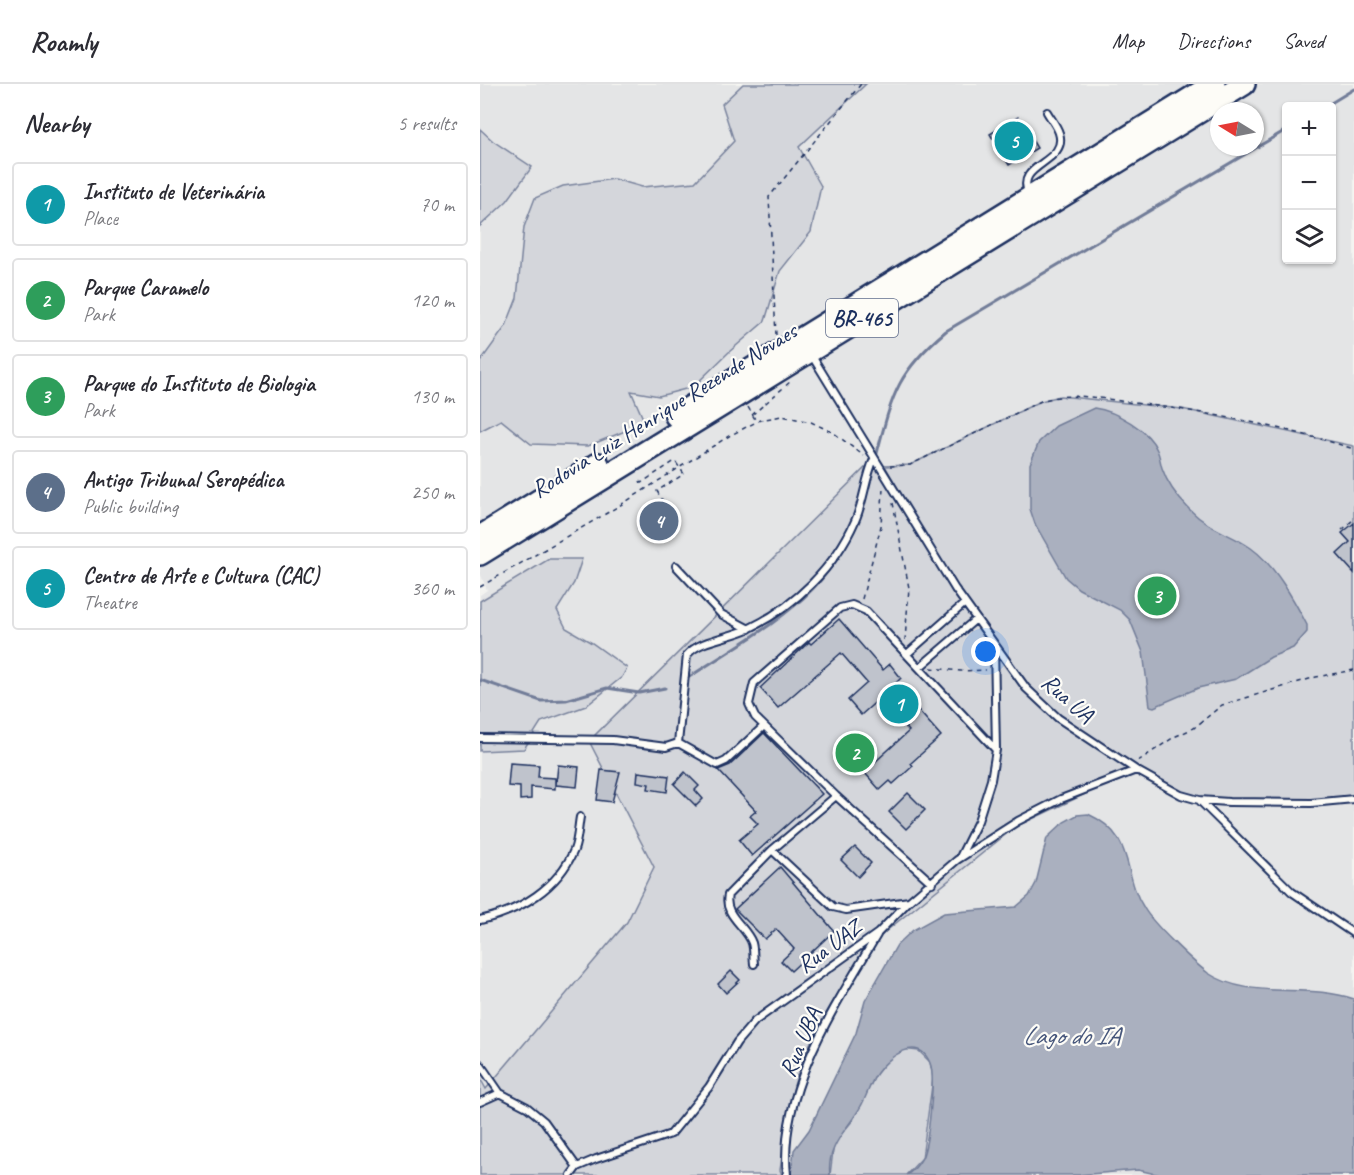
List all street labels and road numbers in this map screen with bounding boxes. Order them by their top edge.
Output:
road number: BR-465 [826,299,898,337]
street label: Rodovia Luiz Henrique Rezende Novaes [526,315,804,504]
street label: Rua UA [1035,667,1101,730]
street label: Rua UAZ [791,910,870,979]
street label: Rua UBA [772,1002,828,1081]

